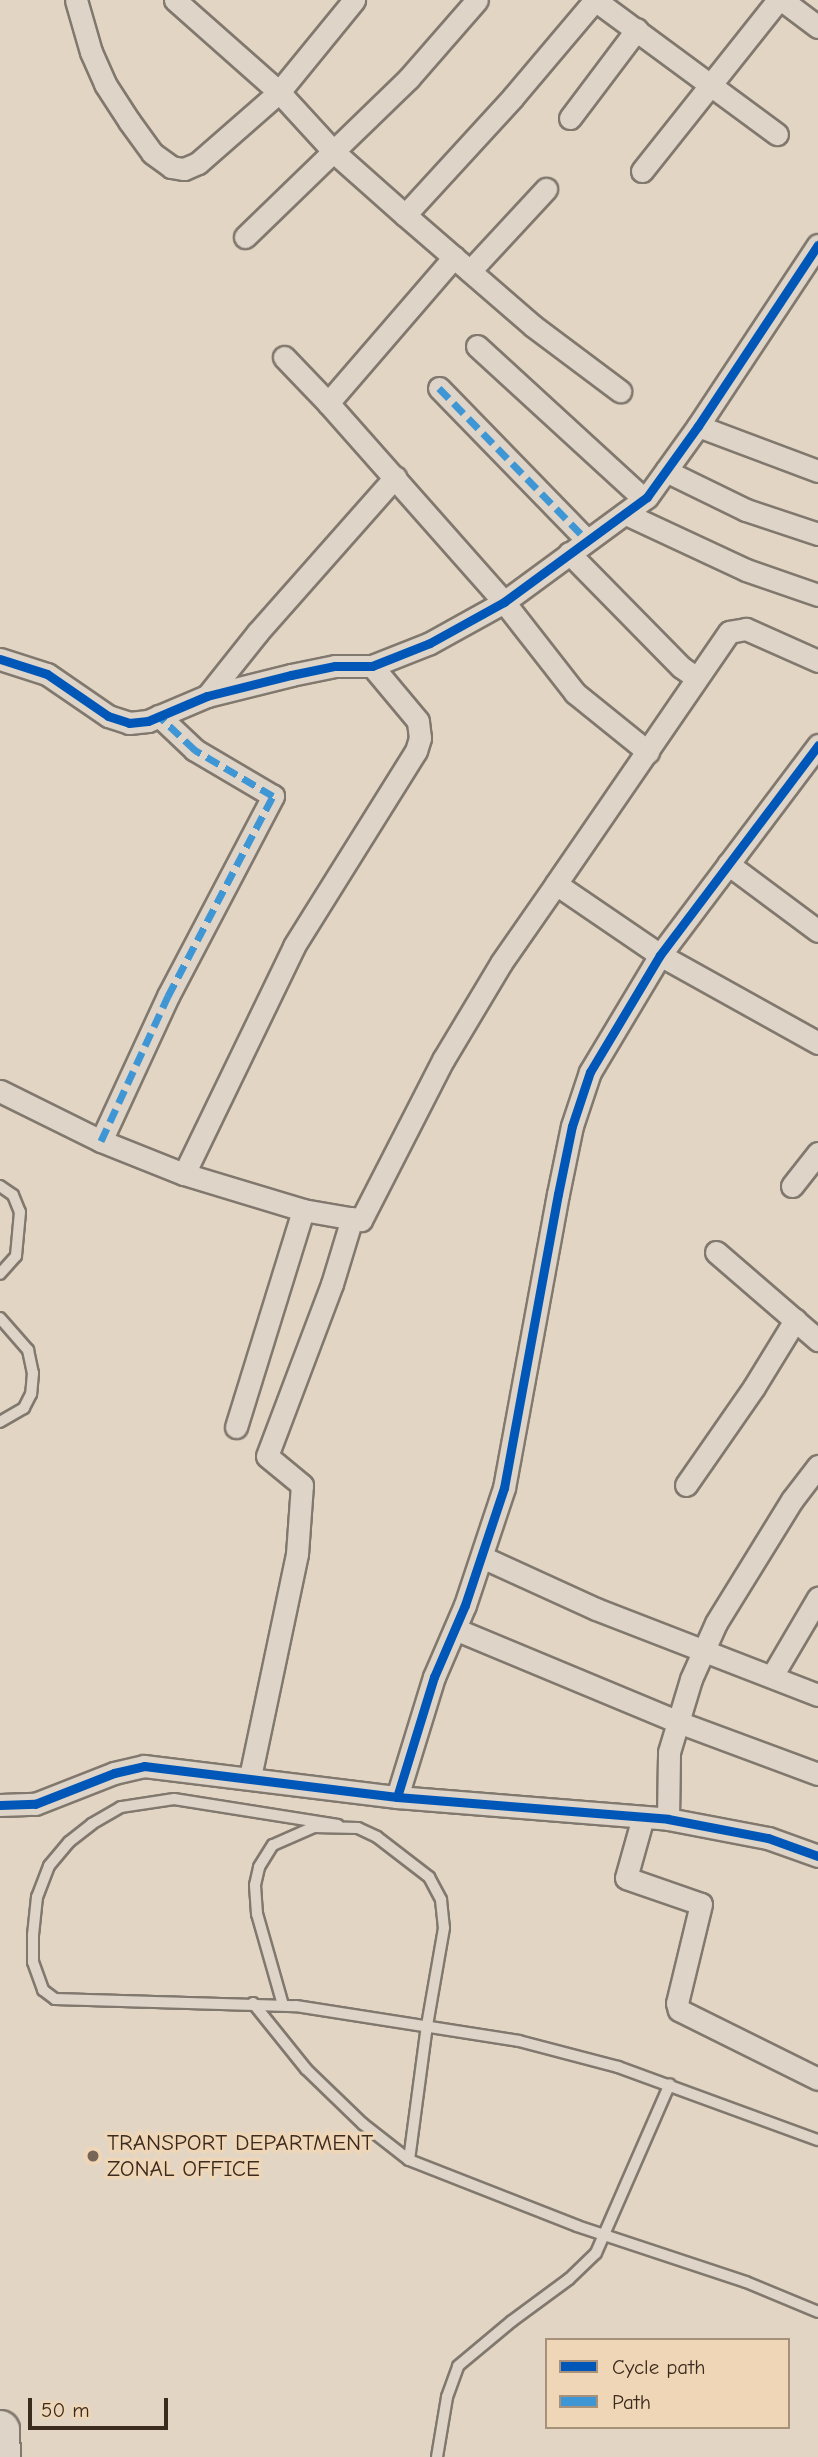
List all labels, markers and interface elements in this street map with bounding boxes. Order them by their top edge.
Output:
place label: TRANSPORT DEPARTMENT ZONAL OFFICE [107,2129,373,2183]
marker: TRANSPORT DEPARTMENT ZONAL OFFICE [85,2148,101,2164]
legend [545,2338,790,2429]
text: Cycle path [612,2355,705,2379]
scale bar [32,2384,172,2428]
text: Path [612,2390,651,2414]
text: 50 m [41,2398,90,2422]

